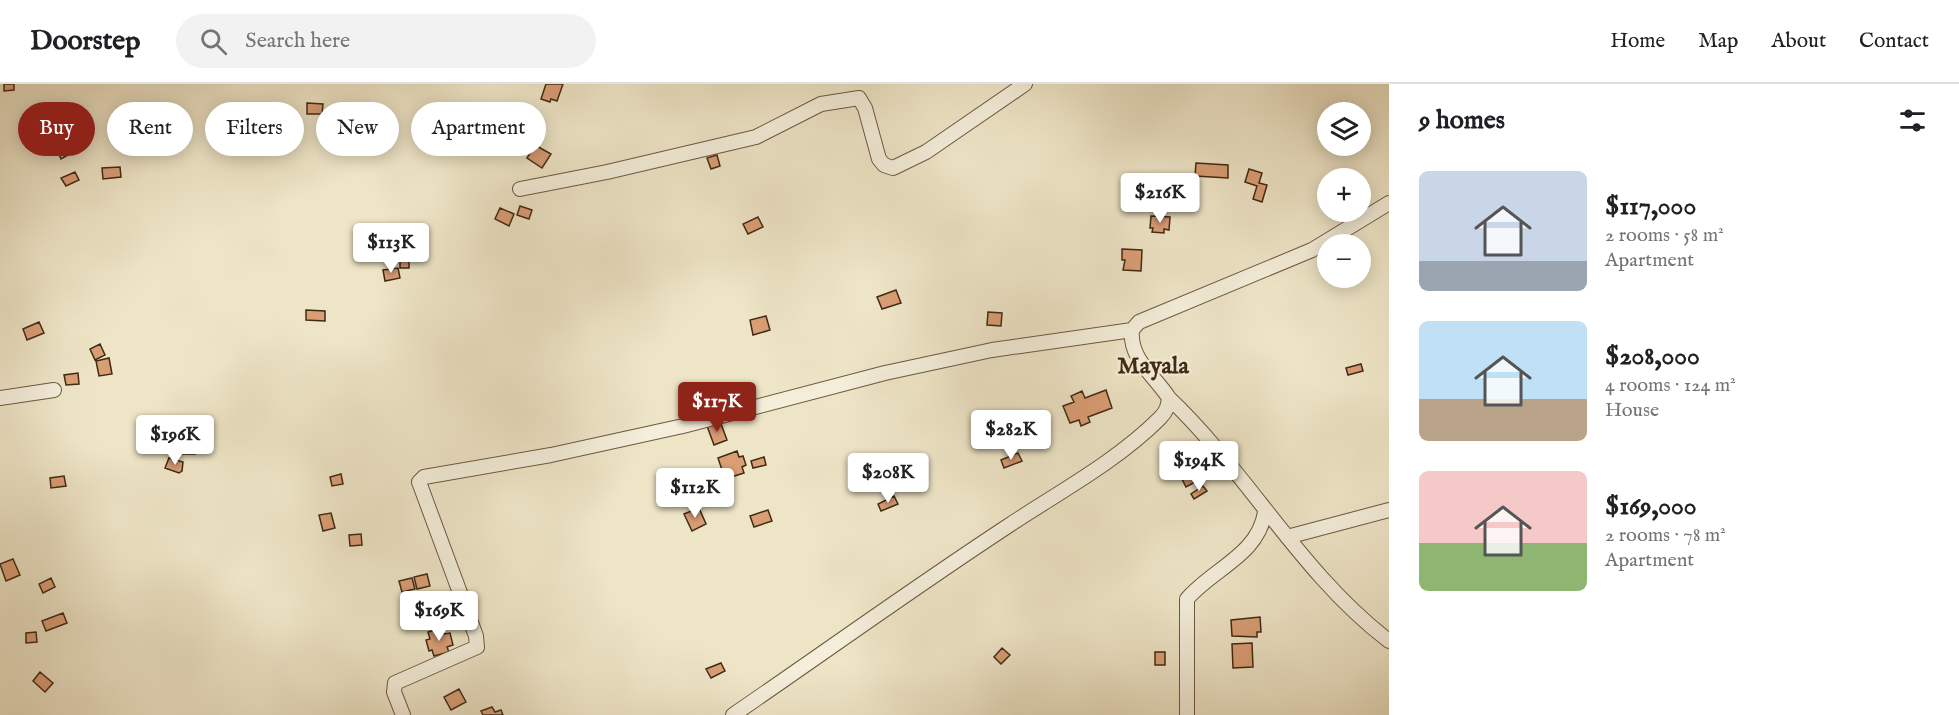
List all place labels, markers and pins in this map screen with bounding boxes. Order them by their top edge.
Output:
pin: $216K [1118,173,1202,224]
pin: $113K [349,223,433,274]
pin: $117K [675,382,759,433]
pin: $282K [969,410,1053,461]
pin: $196K [133,415,217,466]
pin: $194K [1157,441,1241,492]
pin: $208K [846,453,930,504]
pin: $112K [653,468,737,519]
pin: $169K [397,591,481,642]

